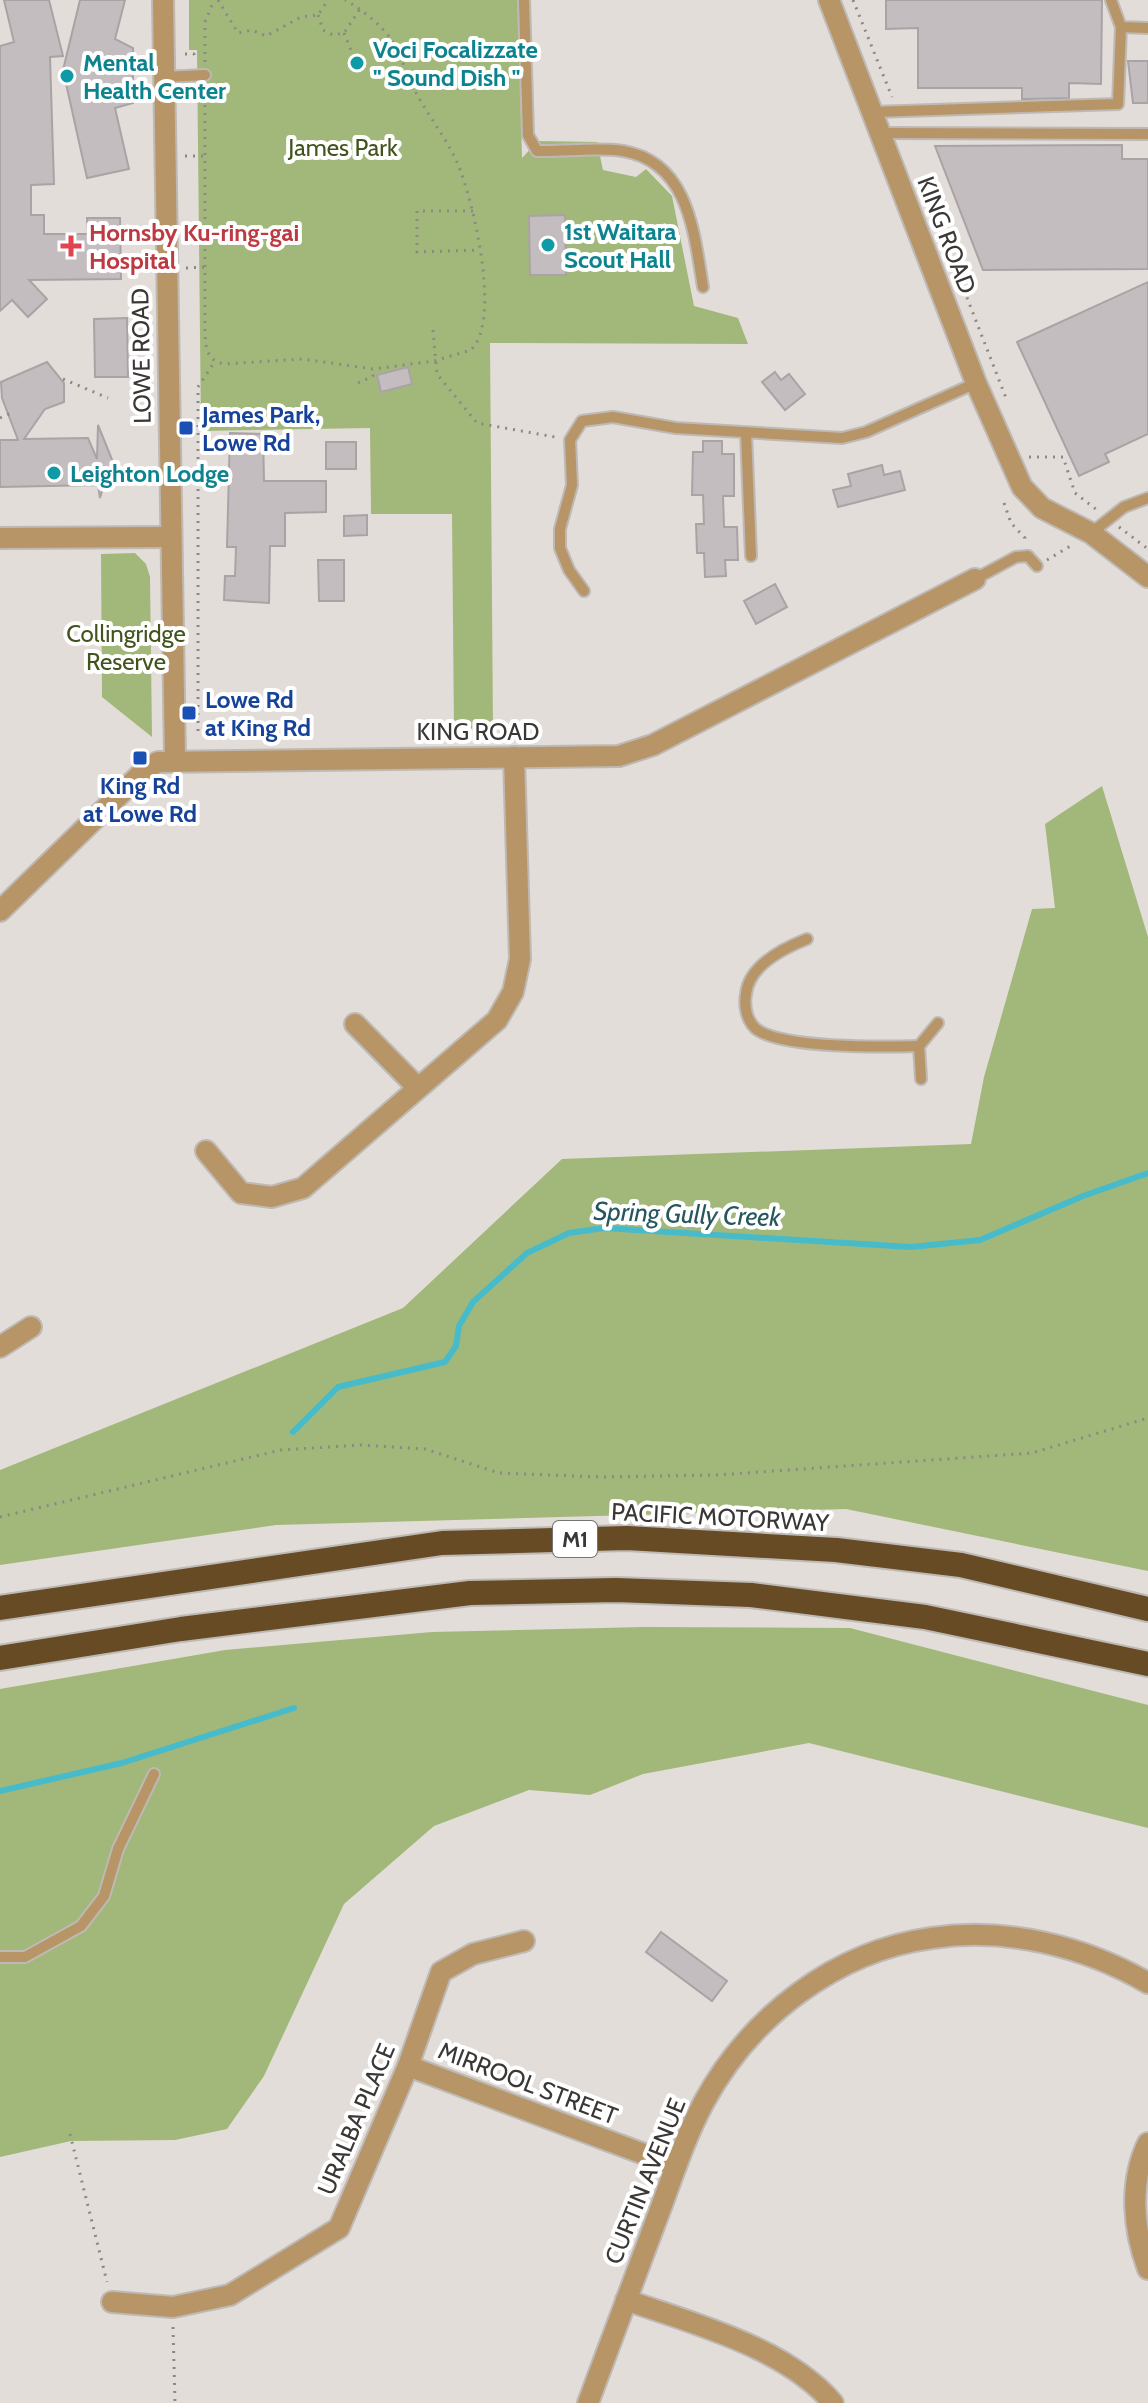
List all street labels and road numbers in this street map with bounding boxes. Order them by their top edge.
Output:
street label: KING ROAD [911,172,983,298]
street label: LOWE ROAD [125,288,157,424]
street label: KING ROAD [416,717,540,746]
street label: PACIFIC MOTORWAY [610,1497,830,1537]
road number: M1 [553,1521,597,1557]
street label: MIRROOL STREET [434,2036,622,2131]
street label: URALBA PLACE [311,2039,401,2199]
street label: CURTIN AVENUE [598,2094,692,2268]

